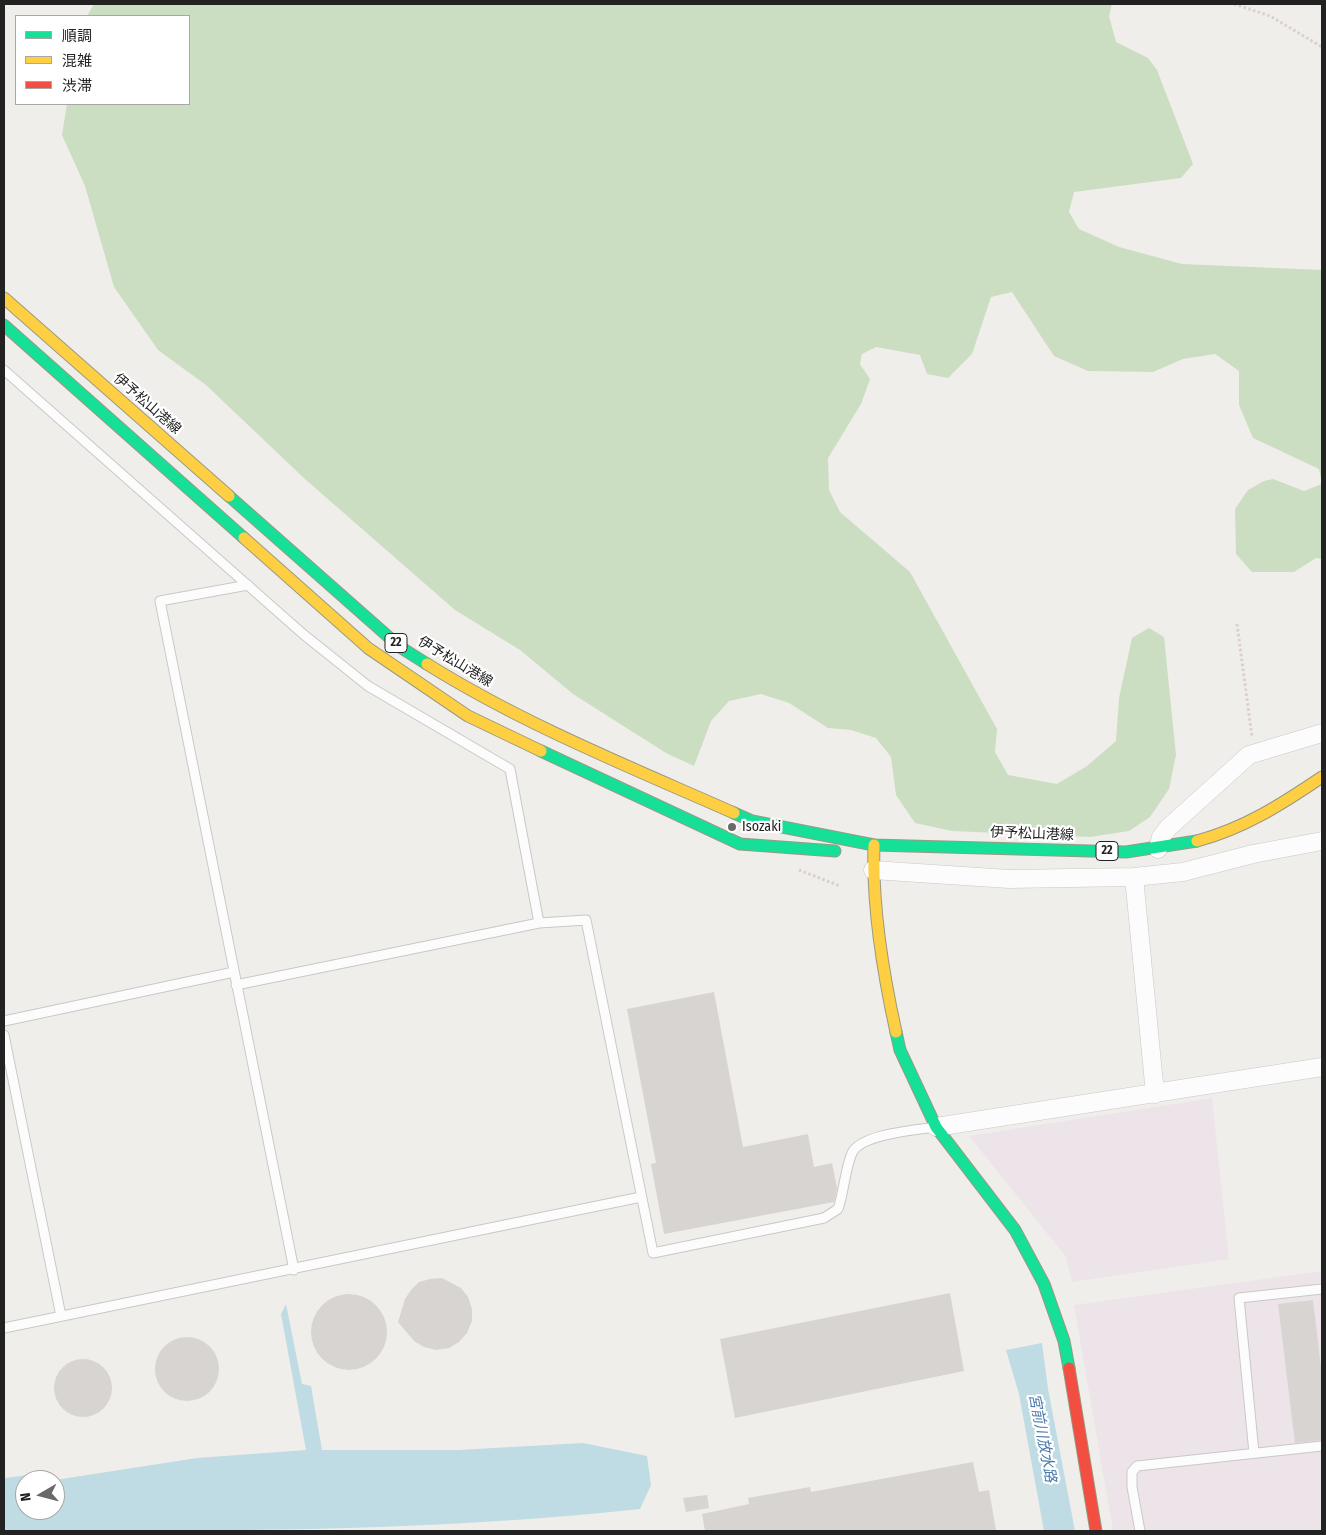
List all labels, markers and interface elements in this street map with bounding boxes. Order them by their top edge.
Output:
legend [15,15,190,105]
text: 順調 [62,27,92,45]
text: 混雑 [62,52,92,70]
text: 渋滞 [62,77,92,95]
street label: 伊予松山港線 [110,370,184,438]
street label: 伊予松山港線 [415,633,495,691]
road number: 22 [385,634,407,652]
place label: Isozaki [742,819,781,835]
marker: Isozaki [726,821,738,833]
street label: 伊予松山港線 [990,824,1074,844]
road number: 22 [1096,841,1118,860]
water label: 宮前川放水路 [1025,1392,1059,1484]
north arrow [15,1470,65,1520]
text: N [17,1492,35,1502]

